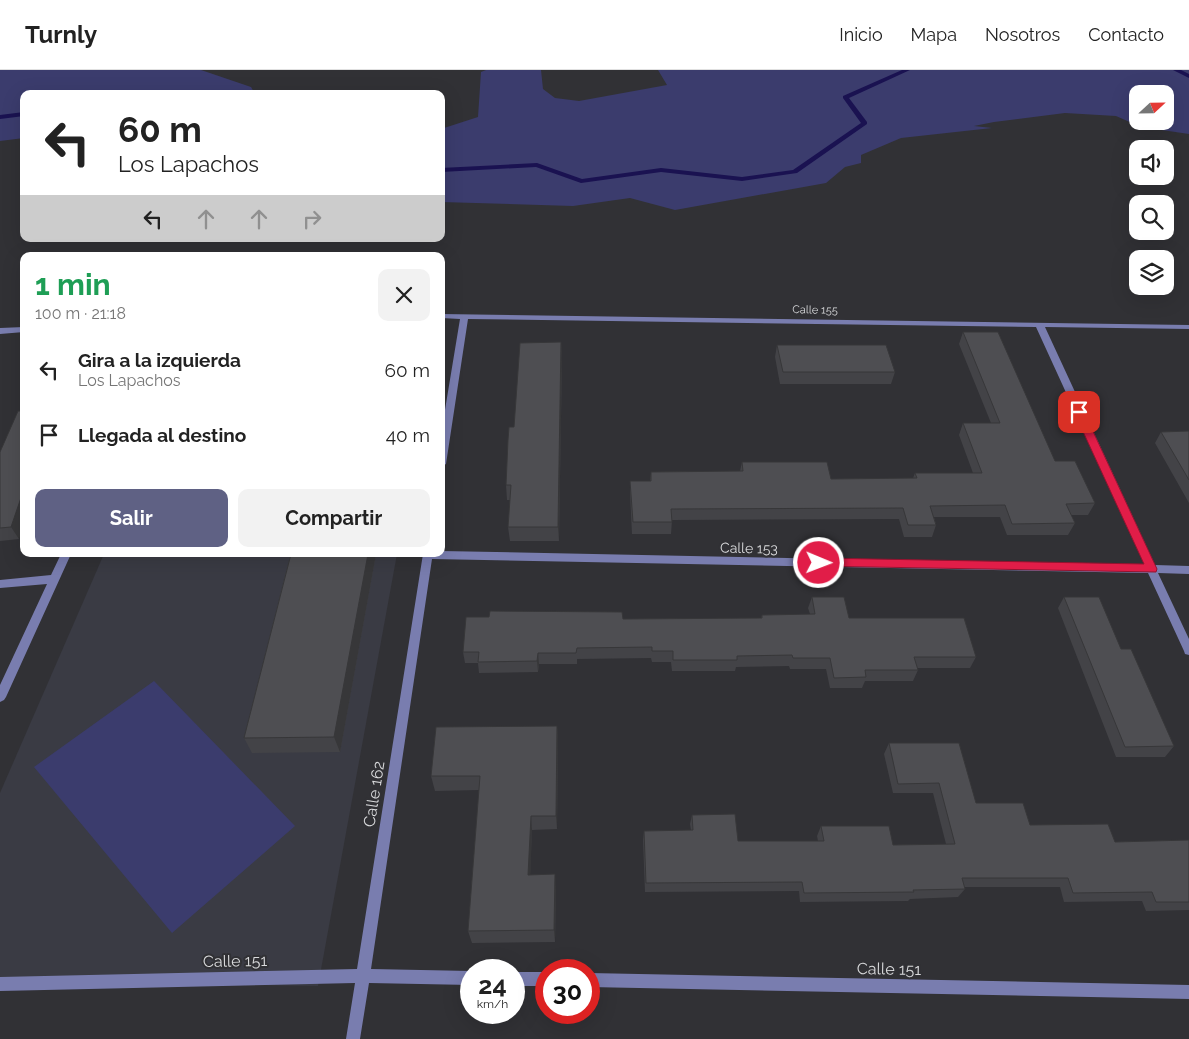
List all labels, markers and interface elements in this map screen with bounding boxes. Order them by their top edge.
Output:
text: Turnly [25,20,97,49]
text: Inicio [839,24,883,45]
text: Mapa [911,24,957,45]
text: Nosotros [985,24,1060,45]
text: Contacto [1088,24,1164,45]
north arrow [1129,85,1174,130]
map controls [1129,85,1174,295]
text: 60 m [118,109,202,150]
icon: left [35,110,100,175]
button: sound [1129,140,1174,185]
text: Los Lapachos [118,151,259,177]
button: search [1129,195,1174,240]
icon: left [139,205,167,233]
icon: ahead [192,205,220,233]
icon: ahead [245,205,273,233]
icon: right [298,205,326,233]
button: layers [1129,250,1174,295]
text: 1 min [35,267,111,302]
button: close [378,269,430,321]
street label: Calle 155 [792,303,838,317]
text: 100 m · 21:18 [35,304,126,323]
text: Gira a la izquierda [78,349,241,371]
icon: left [35,356,63,384]
text: 60 m [385,359,430,381]
text: Los Lapachos [78,371,180,390]
pin [1058,391,1100,433]
icon: arrive [1065,398,1093,426]
icon: arrive [35,421,63,449]
text: Llegada al destino [78,424,246,446]
text: 40 m [386,424,430,446]
button: Salir [35,489,228,547]
button: Compartir [238,489,430,547]
position arrow [792,536,844,588]
street label: Calle 153 [720,539,778,557]
street label: Calle 162 [359,760,389,828]
street label: Calle 151 [203,951,267,971]
speed limit sign: 30 [535,959,600,1024]
street label: Calle 151 [857,959,921,979]
text: 24 [478,970,507,1000]
text: km/h [477,997,508,1011]

